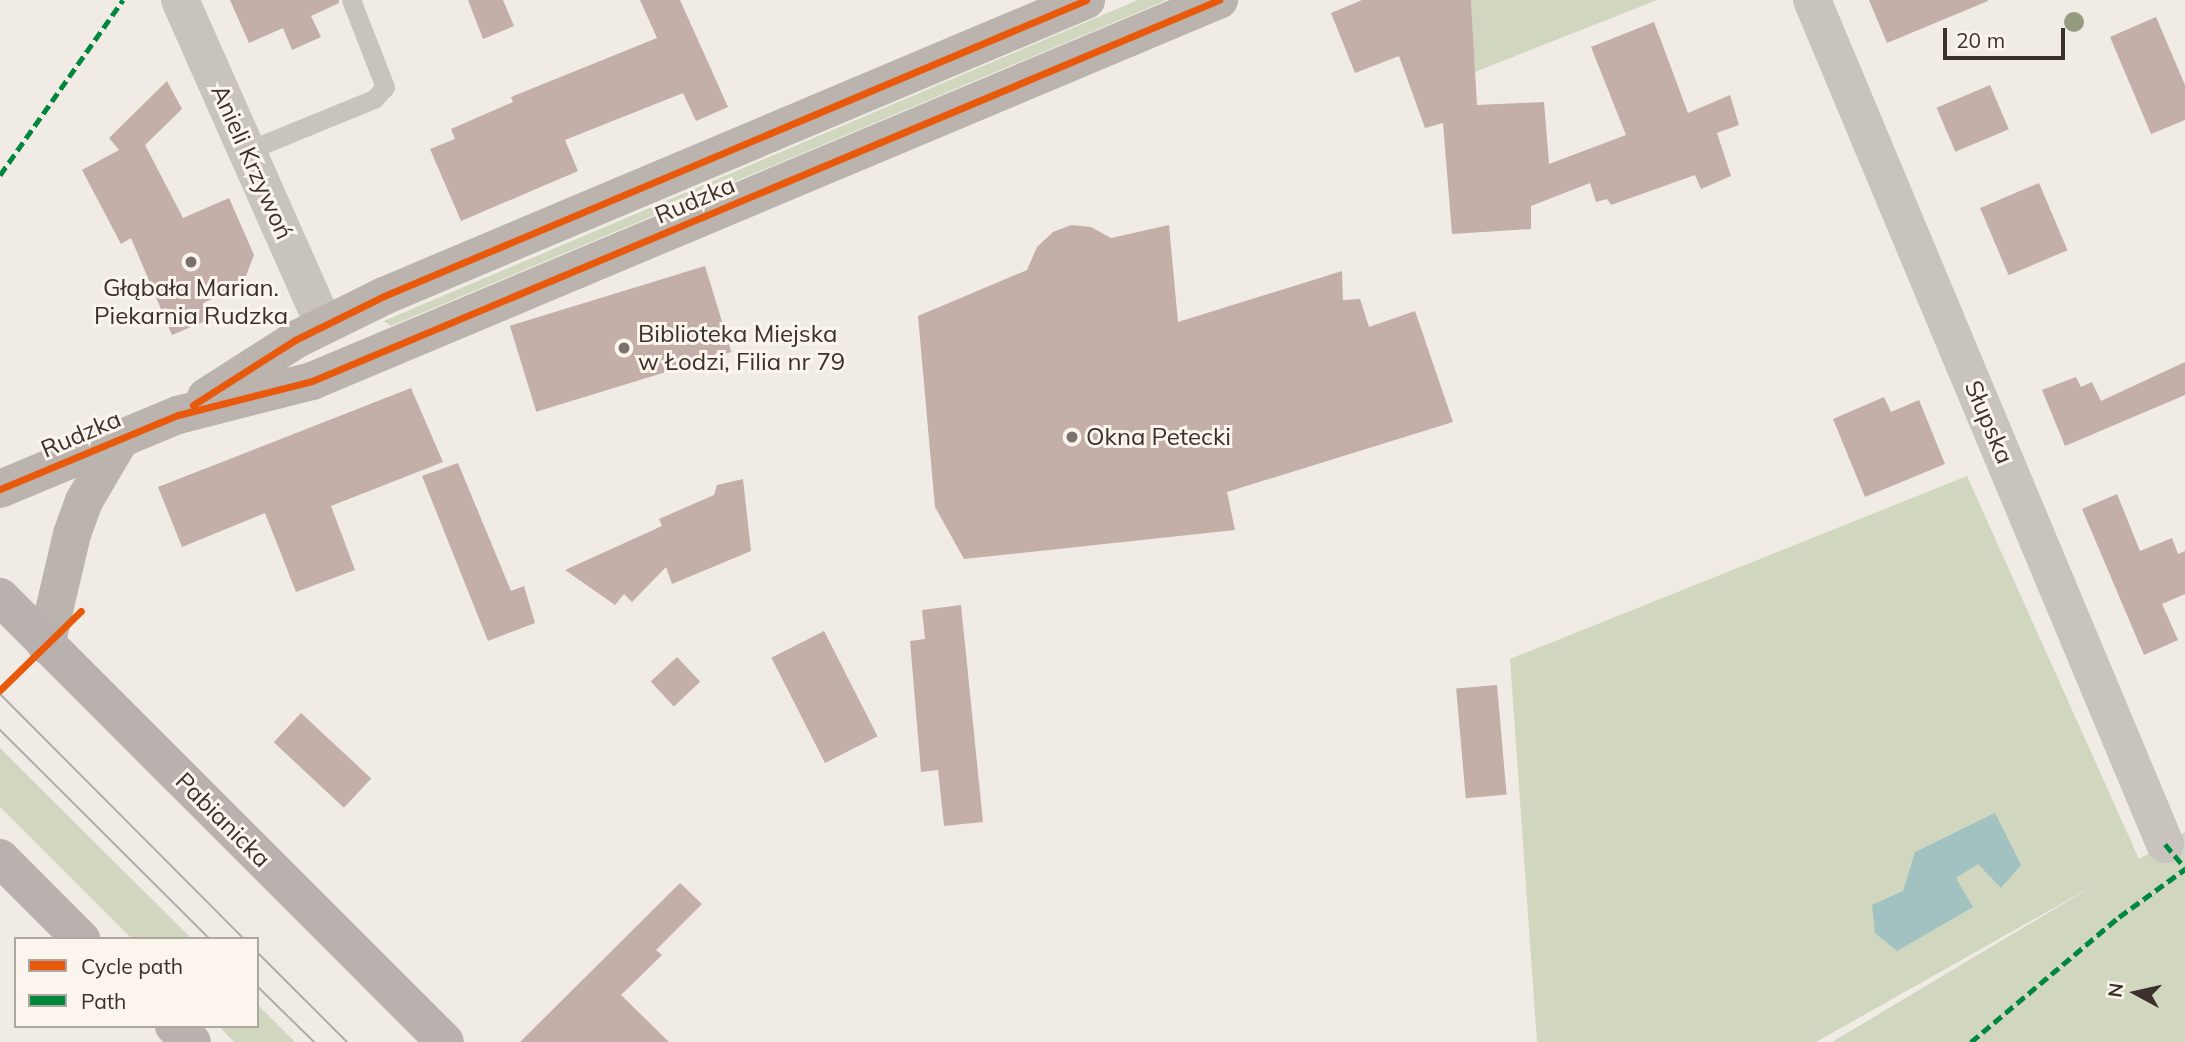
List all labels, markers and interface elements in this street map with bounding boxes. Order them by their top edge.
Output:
scale bar [1947,14,2070,58]
text: 20 m [1956,27,2005,53]
street label: Anieli Krzywoń [205,80,299,244]
street label: Rudzka [651,170,739,230]
marker: Głąbała Marian. Piekarnia Rudzka [183,254,199,270]
place label: Głąbała Marian. Piekarnia Rudzka [94,274,288,330]
place label: Biblioteka Miejska w Łodzi, Filia nr 79 [638,320,845,376]
marker: Biblioteka Miejska w Łodzi, Filia nr 79 [616,340,632,356]
street label: Słupska [1959,376,2019,468]
street label: Rudzka [37,404,125,464]
place label: Okna Petecki [1086,423,1231,451]
marker: Okna Petecki [1064,429,1080,445]
street label: Pabianicka [170,767,276,873]
legend [14,937,259,1028]
text: Cycle path [81,953,183,979]
north arrow [2101,958,2171,1028]
text: N [2102,981,2128,999]
text: Path [81,988,126,1014]

